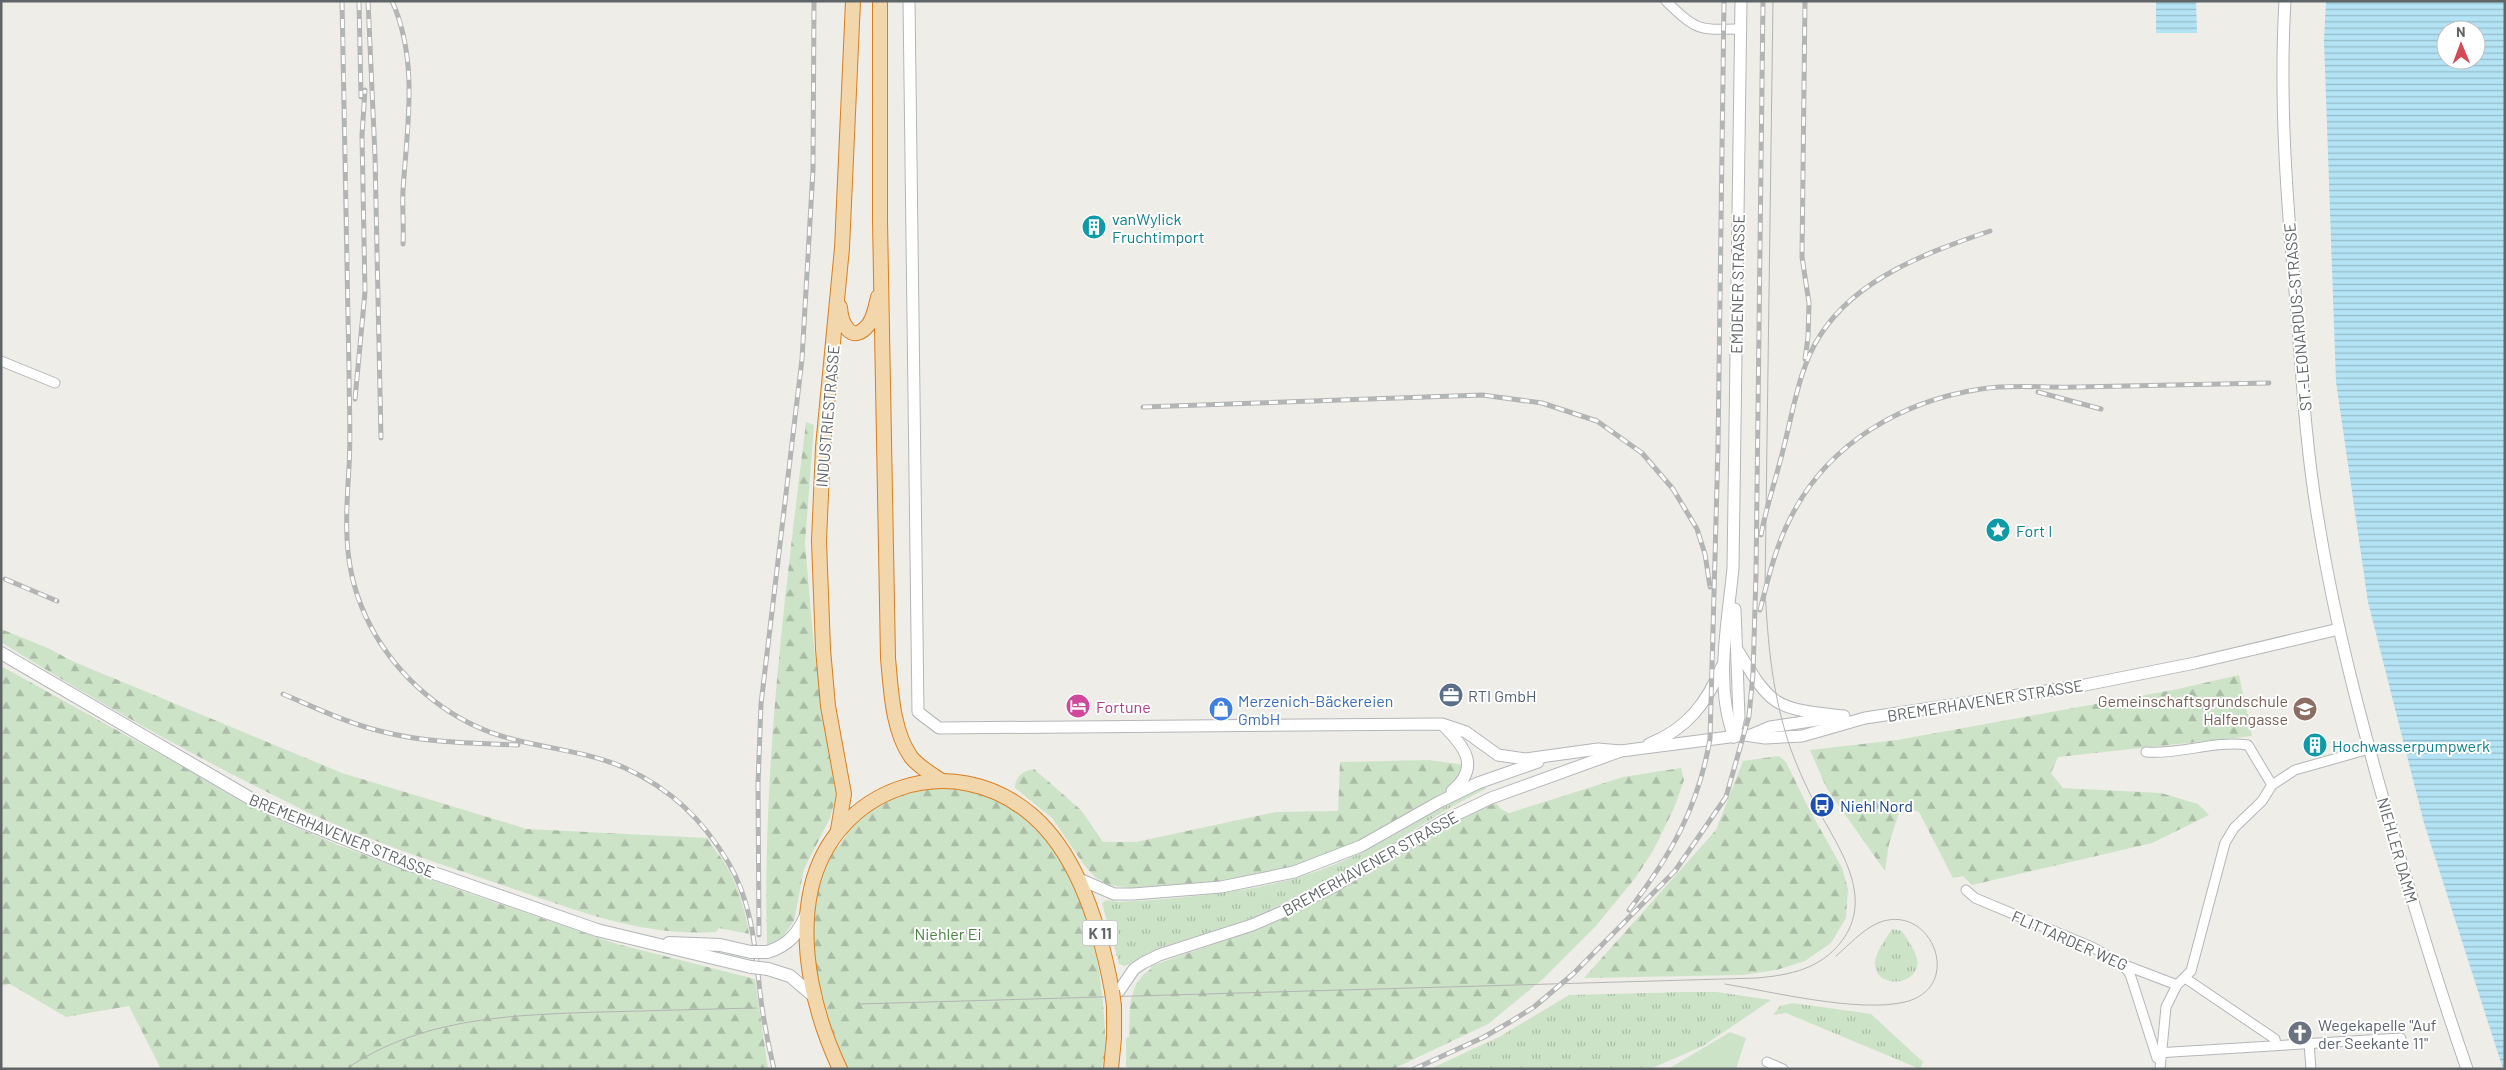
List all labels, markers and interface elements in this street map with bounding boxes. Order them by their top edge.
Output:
north arrow [2436,20,2486,70]
text: N [2456,23,2466,40]
place label: vanWylick Fruchtimport [1112,209,1205,246]
building icon: vanWylick Fruchtimport [1081,214,1107,240]
street label: EMDENER STRASSE [1726,214,1748,354]
street label: ST.-LEONARDUS-STRASSE [2279,222,2315,412]
street label: INDUSTRIESTRASSE [811,344,843,488]
place icon: Fort I [1985,517,2011,543]
place label: Fort I [2016,521,2052,540]
street label: BREMERHAVENER STRASSE [1886,675,2084,725]
office icon: RTI GmbH [1438,682,1464,708]
place label: RTI GmbH [1468,686,1536,705]
place label: Merzenich-Bäckereien GmbH [1238,691,1393,728]
place label: Gemeinschaftsgrundschule Halfengasse [2098,691,2288,728]
hotel icon: Fortune [1065,693,1091,719]
shop icon: Merzenich-Bäckereien GmbH [1208,696,1234,722]
school or university icon: Gemeinschaftsgrundschule Halfengasse [2292,696,2318,722]
place label: Fortune [1096,697,1151,716]
building icon: Hochwasserpumpwerk [2302,732,2328,758]
place label: Hochwasserpumpwerk [2332,736,2490,755]
street label: BREMERHAVENER STRASSE [247,789,437,881]
bus stop icon: Niehl Nord [1809,792,1835,818]
street label: NIEHLER DAMM [2374,795,2422,905]
place label: Niehl Nord [1840,796,1913,815]
street label: BREMERHAVENER STRASSE [1279,807,1461,919]
street label: FLITTARDER WEG [2009,906,2131,974]
road number: K 11 [1082,920,1118,946]
park label: Niehler Ei [914,924,982,943]
place label: Wegekapelle "Auf der Seekante 11" [2318,1015,2437,1052]
church icon: Wegekapelle "Auf der Seekante 11" [2287,1020,2313,1046]

